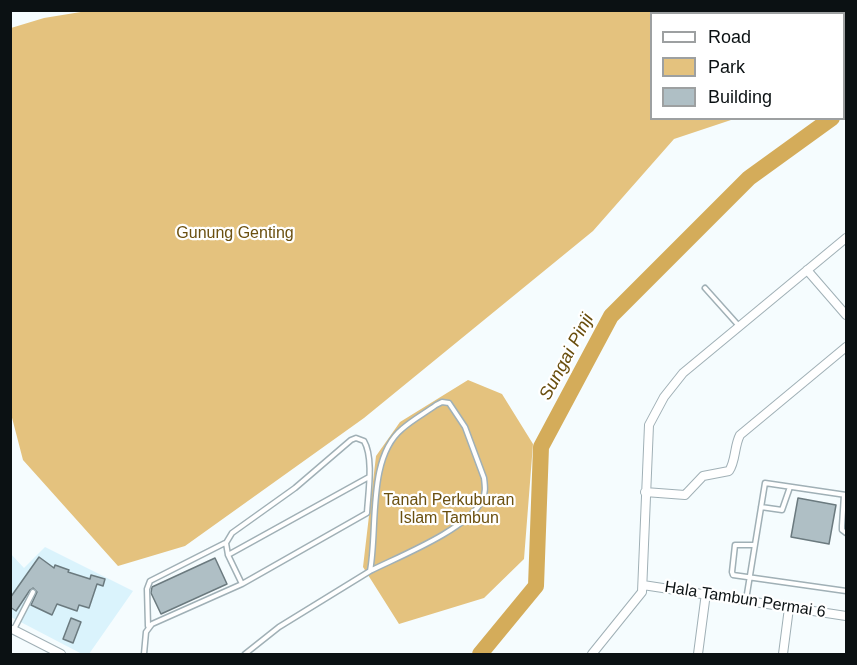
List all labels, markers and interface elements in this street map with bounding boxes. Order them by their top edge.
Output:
legend [650,12,845,120]
text: Road [708,27,751,47]
text: Park [708,57,745,77]
text: Building [708,87,772,107]
park label: Gunung Genting [176,224,294,244]
water label: Sungai Pinji [535,310,599,404]
park label: Tanah Perkuburan Islam Tambun [384,491,514,529]
street label: Hala Tambun Permai 6 [663,578,827,622]

